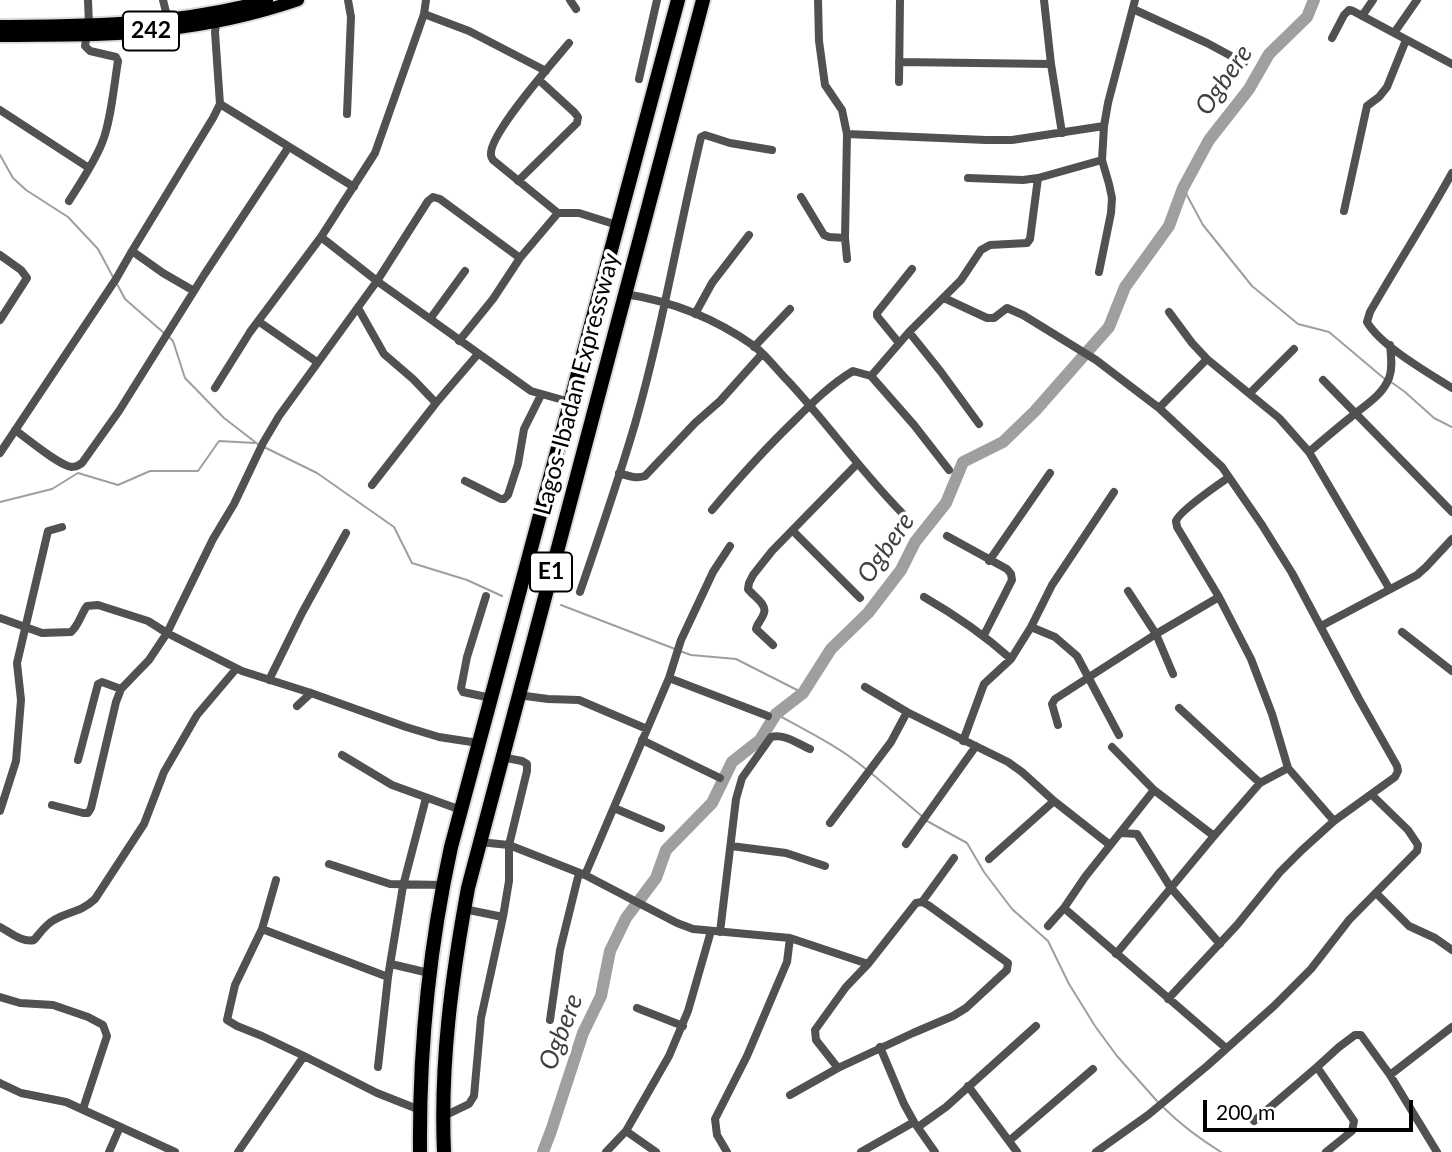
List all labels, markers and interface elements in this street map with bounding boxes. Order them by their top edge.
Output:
road number: 242 [123,12,179,50]
water label: Ogbere [1189,39,1259,121]
street label: Lagos-Ibadan Expressway [528,250,626,518]
water label: Ogbere [851,507,921,589]
road number: E1 [530,552,572,592]
water label: Ogbere [532,990,590,1074]
scale bar [1207,1086,1417,1130]
text: 200 m [1216,1099,1275,1124]

